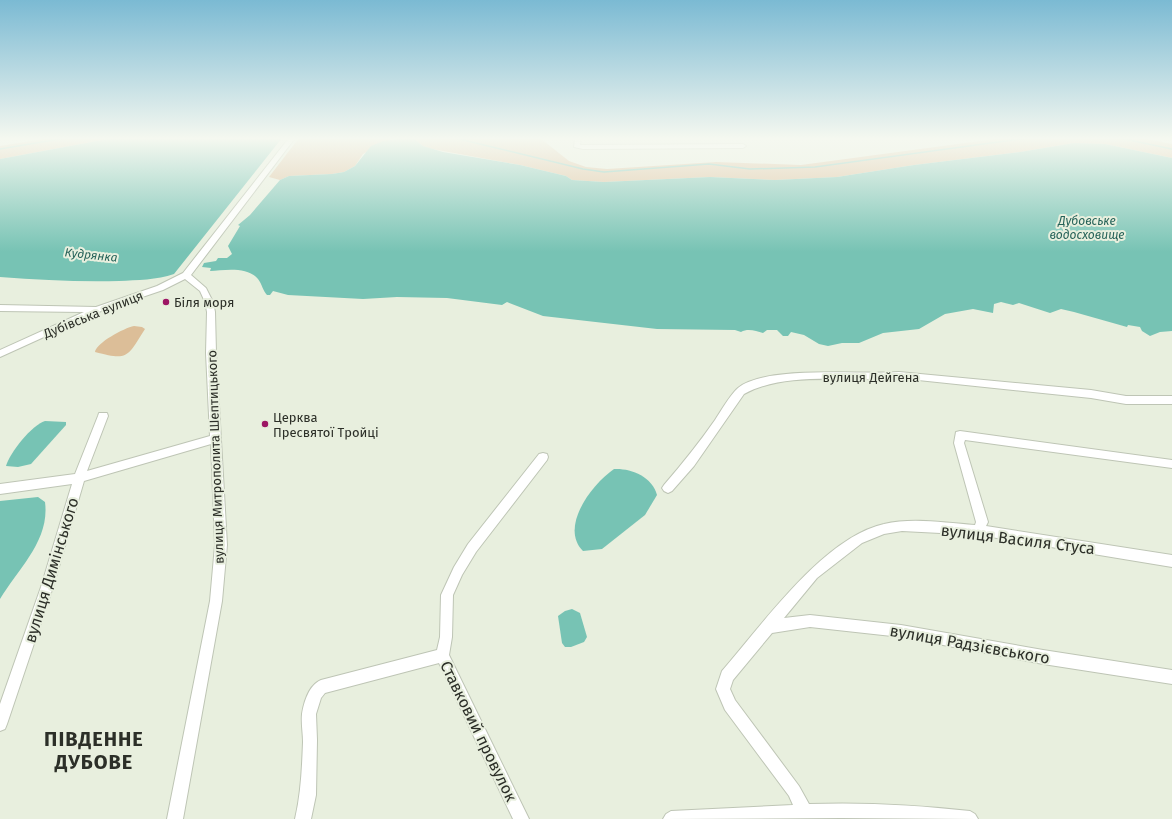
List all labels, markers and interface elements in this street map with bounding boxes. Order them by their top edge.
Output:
water label: Дубовське водосховище [1049,214,1125,242]
water label: Кудрянка [64,245,118,265]
street label: Дубівська вулиця [40,288,145,342]
place label: Біля моря [174,295,234,310]
marker: Біля моря [161,297,171,307]
street label: вулиця Митрополита Шептицького [204,350,227,564]
street label: вулиця Дейгена [823,370,919,385]
place label: Церква Пресвятої Тройці [273,410,379,440]
marker: Церква Пресвятої Тройці [260,419,270,429]
street label: вулиця Димінського [20,495,83,645]
street label: вулиця Василя Стуса [940,521,1096,558]
street label: вулиця Радзієвського [888,621,1051,668]
street label: Ставковий провулок [436,658,521,805]
district label: ПІВДЕННЕ ДУБОВЕ [44,727,144,774]

